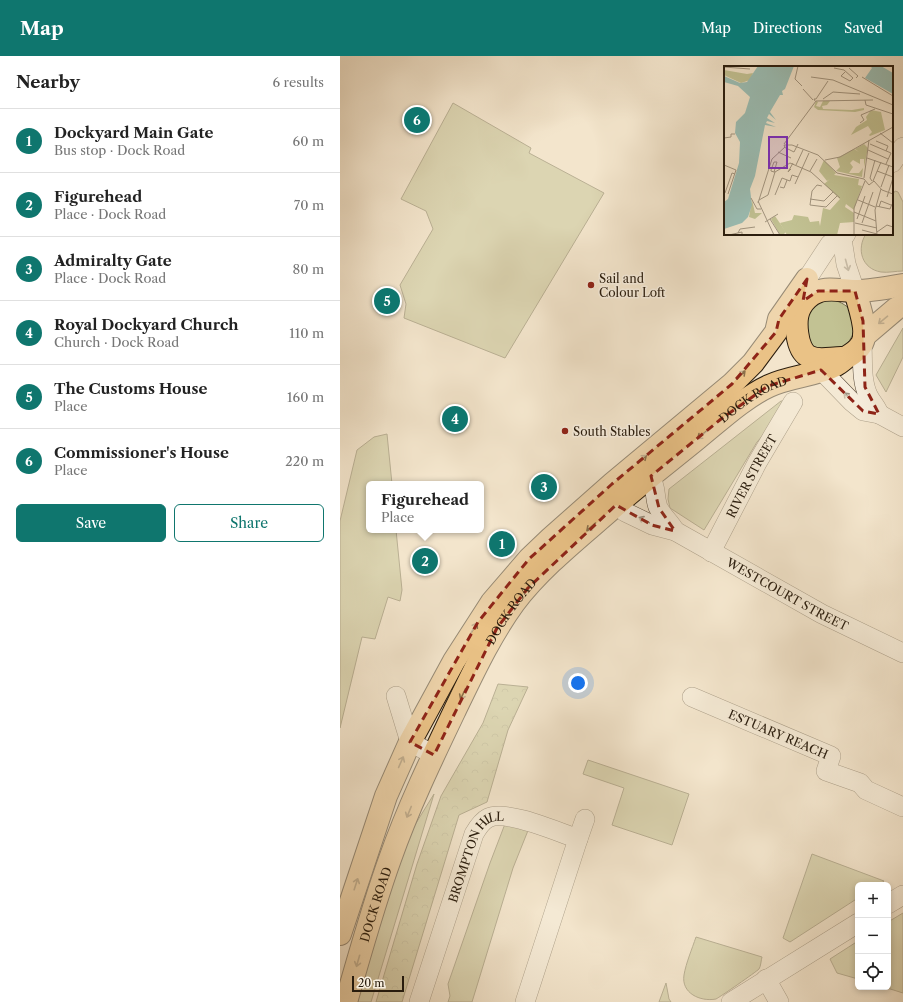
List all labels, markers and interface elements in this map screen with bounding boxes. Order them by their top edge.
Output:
text: Map [20,17,64,40]
text: Map [701,19,731,37]
text: Directions [753,19,822,37]
text: Saved [844,19,883,37]
inset map [724,66,893,235]
text: Nearby [16,72,80,92]
text: 6 results [273,74,324,90]
pin: 6 [404,105,430,135]
text: Dockyard Main Gate [54,123,214,142]
text: 1 [26,133,32,149]
text: 60 m [293,133,324,149]
text: Bus stop · Dock Road [54,142,185,158]
text: Figurehead [54,187,142,206]
text: 2 [25,197,33,213]
text: 70 m [294,197,324,213]
text: Place · Dock Road [54,206,166,222]
text: Admiralty Gate [54,251,172,270]
one-way arrow [844,258,851,271]
text: 3 [25,261,33,277]
text: 80 m [292,261,324,277]
text: Place · Dock Road [54,270,166,286]
place label: Sail and Colour Loft [599,271,666,300]
marker: Sail and Colour Loft [586,280,596,290]
pin: 5 [374,286,400,316]
text: Royal Dockyard Church [54,315,239,334]
one-way arrow [878,316,888,325]
text: 4 [25,325,33,341]
text: 110 m [289,325,324,341]
text: Church · Dock Road [54,334,179,350]
one-way arrow [736,370,746,380]
street label: DOCK ROAD [715,372,789,426]
text: The Customs House [54,379,207,398]
text: 5 [25,389,33,405]
text: 160 m [287,389,324,405]
one-way arrow [843,392,852,402]
text: Place [54,398,87,414]
pin: 4 [442,404,468,434]
place label: South Stables [573,424,650,439]
marker: South Stables [560,426,570,436]
one-way arrow [696,430,707,439]
street label: RIVER STREET [723,432,780,520]
text: Commissioner's House [54,443,229,462]
text: 6 [25,453,33,469]
text: 220 m [285,453,324,469]
one-way arrow [637,455,647,464]
text: Place [54,462,87,478]
pin: 3 [531,472,557,502]
popup [366,481,484,533]
text: Figurehead [381,490,469,509]
button: Save [16,504,166,542]
button: Share [174,504,324,542]
text: Place [381,509,414,525]
one-way arrow [638,516,650,524]
one-way arrow [587,522,597,531]
pin: 1 [489,529,515,559]
pin: 2 [412,546,438,576]
street label: WESTCOURT STREET [723,554,851,633]
street label: DOCK ROAD [482,575,539,647]
one-way arrow [471,622,479,634]
your location [568,673,588,693]
one-way arrow [459,687,466,699]
street label: ESTUARY REACH [726,706,831,762]
one-way arrow [398,756,405,768]
one-way arrow [405,805,412,817]
street label: BROMPTON HILL [445,808,504,904]
street label: DOCK ROAD [356,864,394,944]
one-way arrow [353,878,361,890]
map controls [855,882,891,990]
button: + [855,882,891,918]
button: − [855,918,891,954]
button: locate [855,954,891,990]
one-way arrow [354,955,361,968]
scale bar [352,974,404,993]
text: 20 m [358,976,384,990]

